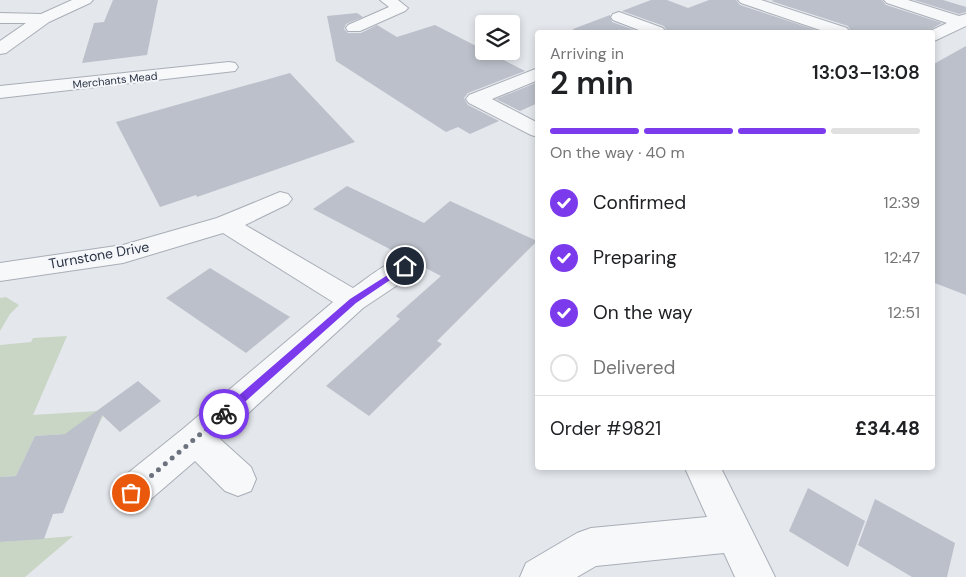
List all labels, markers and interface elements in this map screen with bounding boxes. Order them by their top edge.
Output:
map controls [475,15,520,60]
button: layers [475,15,520,60]
text: Arriving in [550,43,624,64]
text: 13:03–13:08 [812,60,920,85]
text: 2 min [550,62,634,104]
street label: Merchants Mead [72,69,158,91]
text: On the way · 40 m [550,142,685,163]
icon: check [550,189,578,217]
text: Confirmed [593,190,686,215]
text: 12:39 [884,192,920,213]
street label: Turnstone Drive [47,237,151,273]
icon: check [550,244,578,272]
pin [384,245,426,287]
text: Preparing [593,245,677,270]
text: 12:47 [884,247,920,268]
icon: home [391,252,419,280]
icon: check [550,299,578,327]
text: On the way [593,300,693,325]
text: 12:51 [888,302,920,323]
text: Delivered [593,355,675,380]
courier [199,389,249,439]
icon: bike [210,400,238,428]
text: Order #9821 [550,416,661,441]
text: £34.48 [855,416,920,441]
pin [110,472,152,514]
icon: bag [117,479,145,507]

